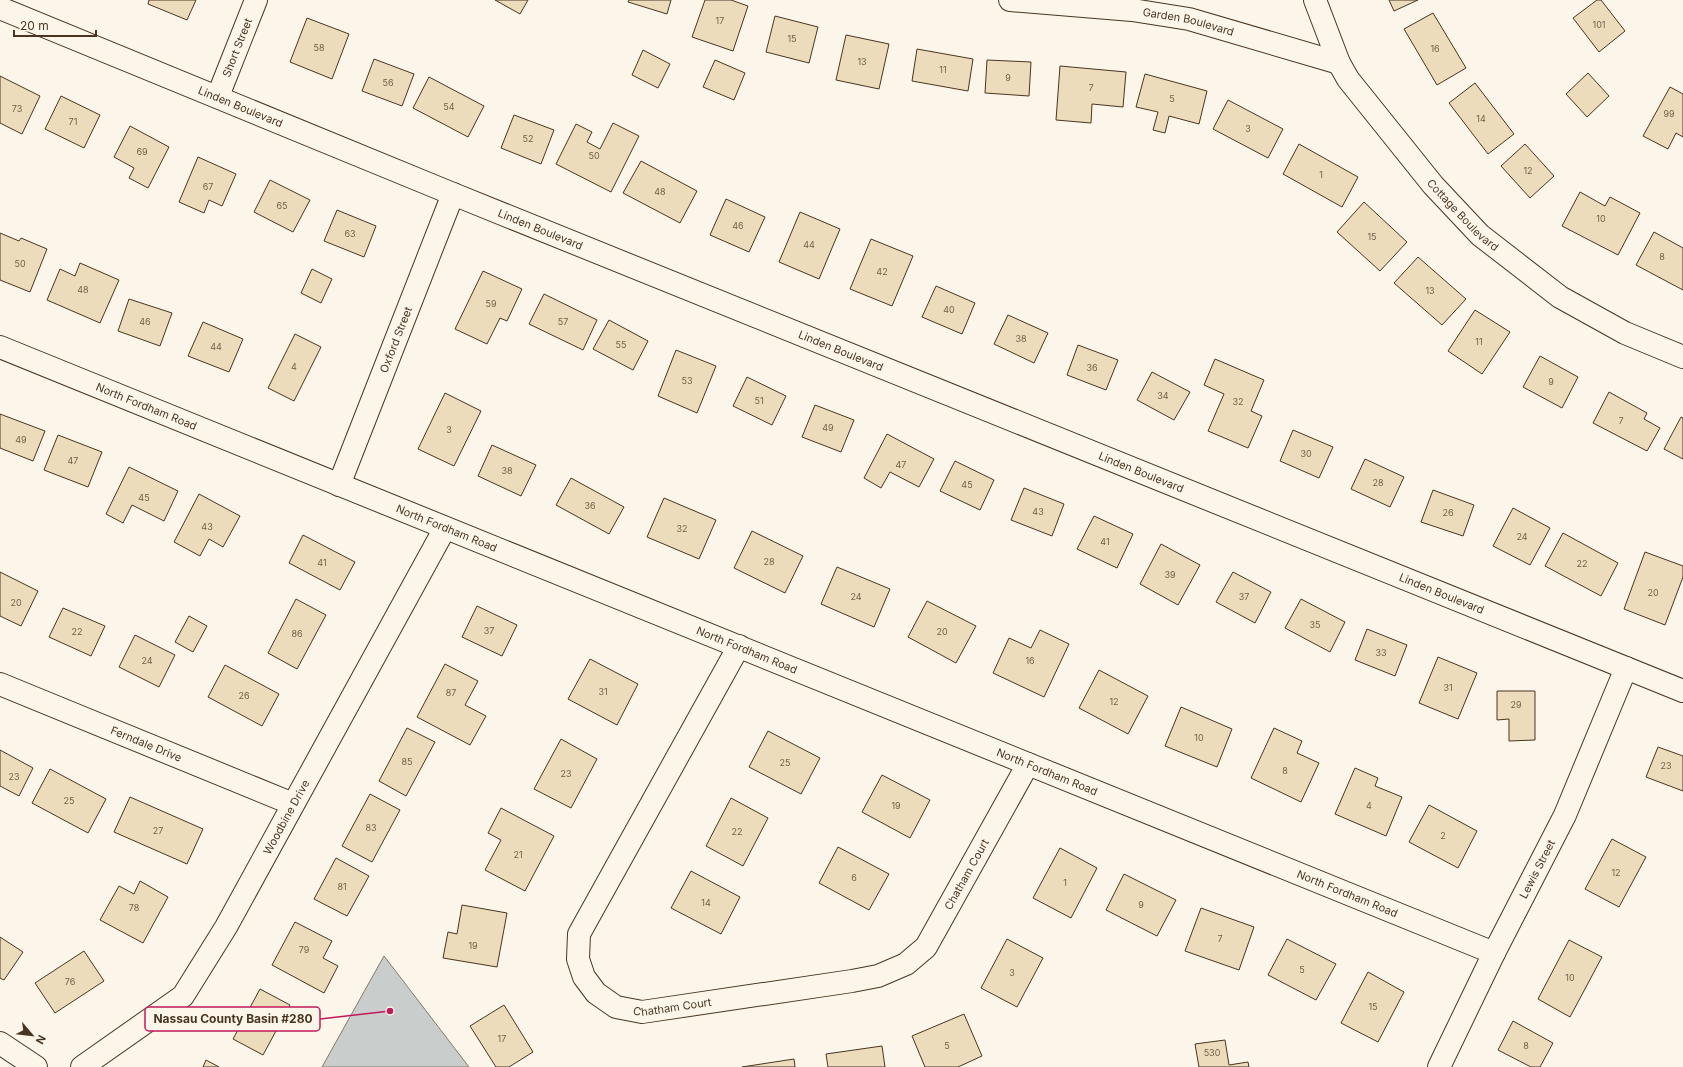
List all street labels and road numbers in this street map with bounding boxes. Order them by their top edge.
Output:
street label: Garden Boulevard [1142,5,1236,39]
street label: Short Street [219,16,255,79]
street label: Linden Boulevard [196,83,285,130]
street label: Cottage Boulevard [1424,176,1502,254]
street label: Linden Boulevard [496,206,585,253]
street label: Oxford Street [377,304,415,375]
street label: Linden Boulevard [796,327,885,374]
street label: North Fordham Road [94,380,199,433]
street label: Linden Boulevard [1097,449,1186,496]
street label: North Fordham Road [394,501,499,555]
street label: Linden Boulevard [1397,570,1486,617]
street label: North Fordham Road [694,623,799,677]
street label: Ferndale Drive [108,723,184,765]
street label: North Fordham Road [995,745,1100,798]
street label: Woodbine Drive [260,777,312,857]
street label: Chatham Court [941,836,992,912]
street label: Lewis Street [1516,837,1558,901]
street label: North Fordham Road [1295,867,1400,920]
street label: Chatham Court [632,995,713,1019]

